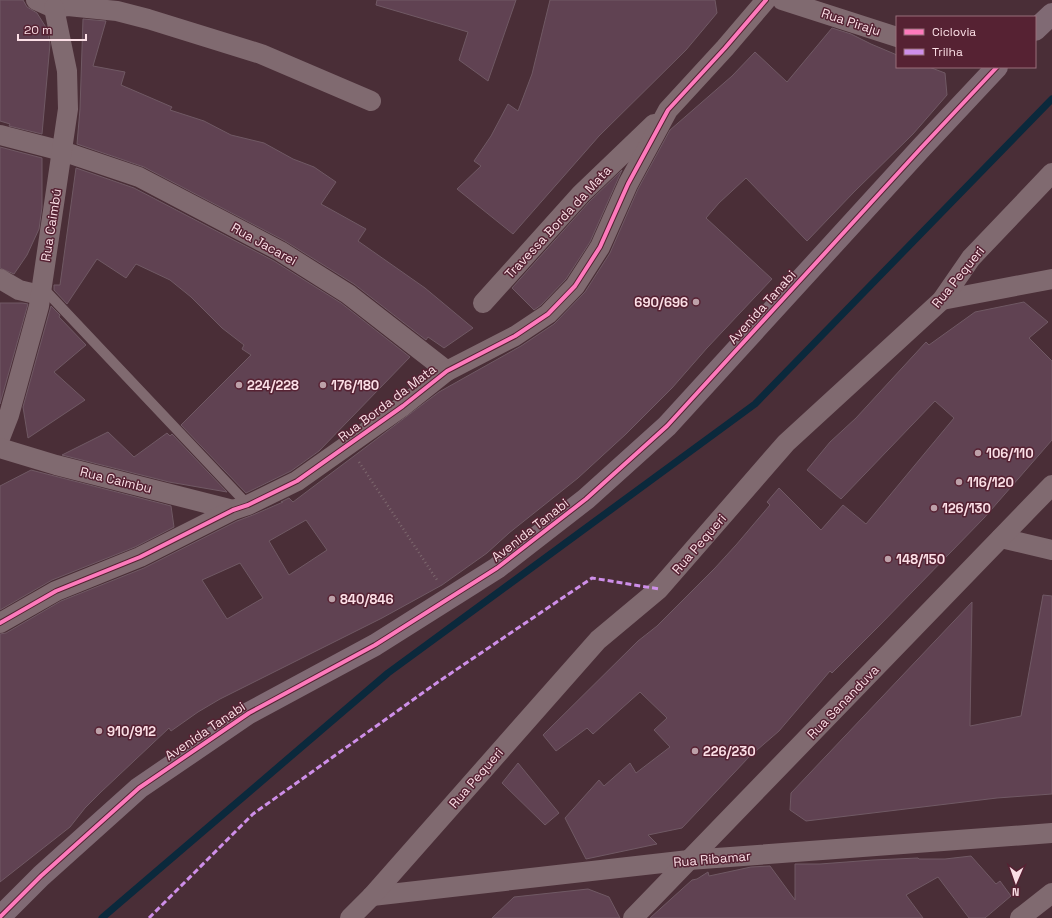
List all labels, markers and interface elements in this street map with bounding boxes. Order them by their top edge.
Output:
street label: Rua Piraju [819,4,883,40]
scale bar [18,16,86,42]
legend [896,16,1036,68]
text: 20 m [24,22,52,38]
text: Ciclovia [932,24,976,40]
text: Trilha [932,44,963,60]
street label: Travessa Borda da Mata [501,161,615,282]
street label: Rua Caimbú [37,187,65,263]
street label: Rua Jacarei [228,219,300,269]
street label: Rua Pequeri [928,243,988,311]
street label: Avenida Tanabi [724,267,800,347]
place label: 690/696 [634,294,688,311]
marker: 690/696 [691,297,701,307]
street label: Rua Borda da Mata [335,360,440,445]
place label: 224/228 [247,377,299,394]
place label: 176/180 [331,377,379,394]
marker: 224/228 [234,380,244,390]
marker: 176/180 [318,380,328,390]
place label: 106/110 [986,445,1034,462]
marker: 106/110 [973,448,983,458]
street label: Rua Caimbu [78,463,154,497]
place label: 116/120 [967,474,1014,491]
marker: 116/120 [954,477,964,487]
street label: Avenida Tanabi [488,495,572,565]
place label: 126/130 [942,500,991,517]
marker: 126/130 [929,503,939,513]
street label: Rua Pequeri [668,510,730,578]
place label: 148/150 [896,551,945,568]
marker: 148/150 [883,554,893,564]
place label: 840/846 [340,591,394,608]
marker: 840/846 [327,594,337,604]
street label: Rua Sananduva [803,661,883,743]
street label: Avenida Tanabi [162,698,248,764]
place label: 910/912 [107,723,156,740]
marker: 910/912 [94,726,104,736]
place label: 226/230 [703,743,756,760]
street label: Rua Pequeri [445,744,507,812]
marker: 226/230 [690,746,700,756]
street label: Rua Ribamar [673,847,752,871]
north arrow [996,862,1036,902]
text: N [1012,885,1020,899]

